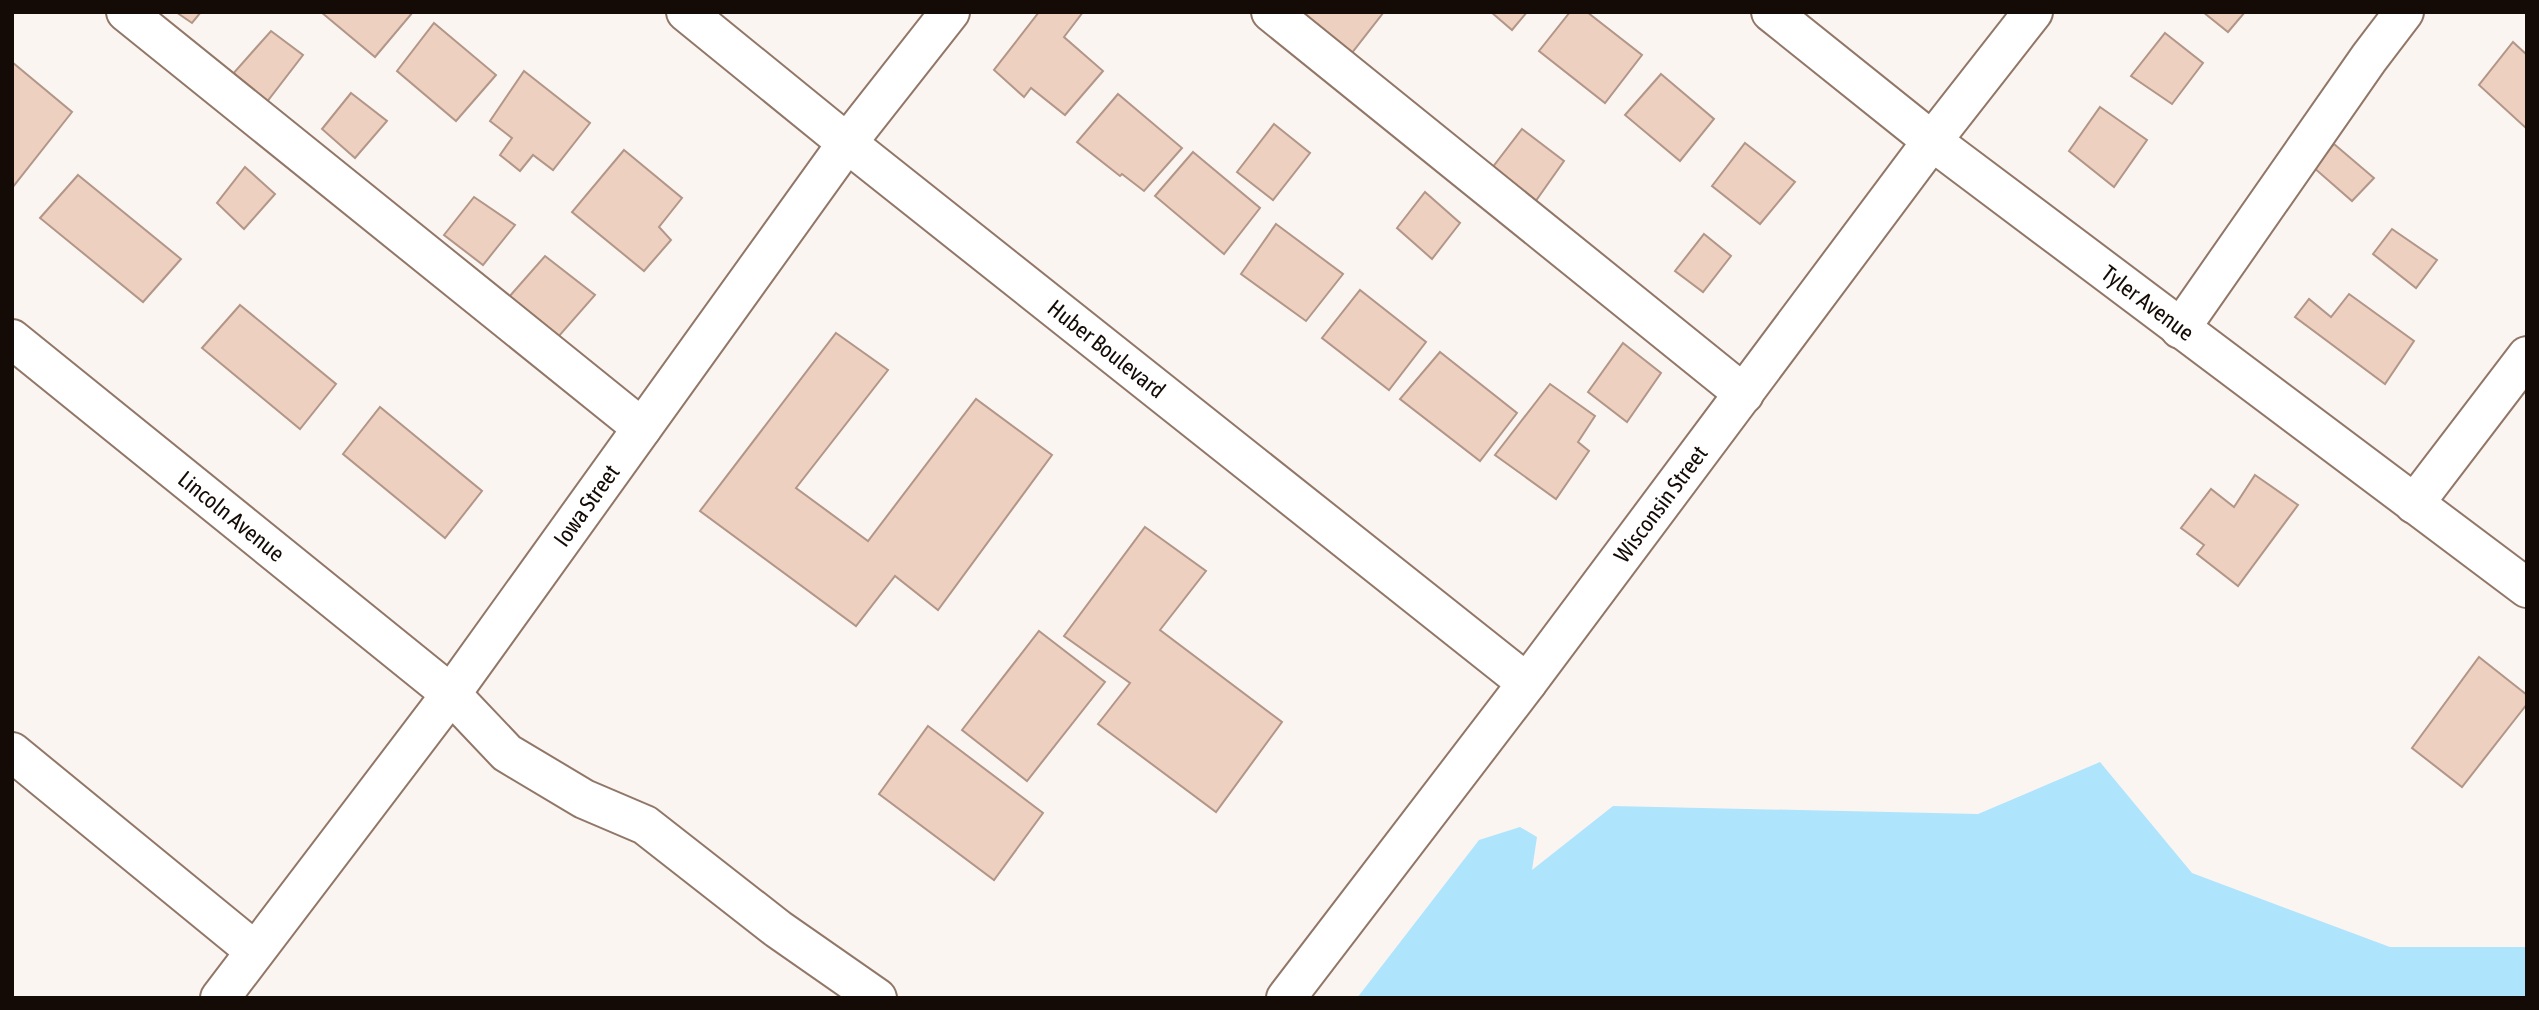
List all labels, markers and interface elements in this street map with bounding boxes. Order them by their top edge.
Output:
street label: Tyler Avenue [2096,260,2199,346]
street label: Huber Boulevard [1043,295,1170,404]
street label: Wisconsin Street [1609,441,1713,567]
street label: Iowa Street [548,460,625,551]
street label: Lincoln Avenue [173,466,290,567]

